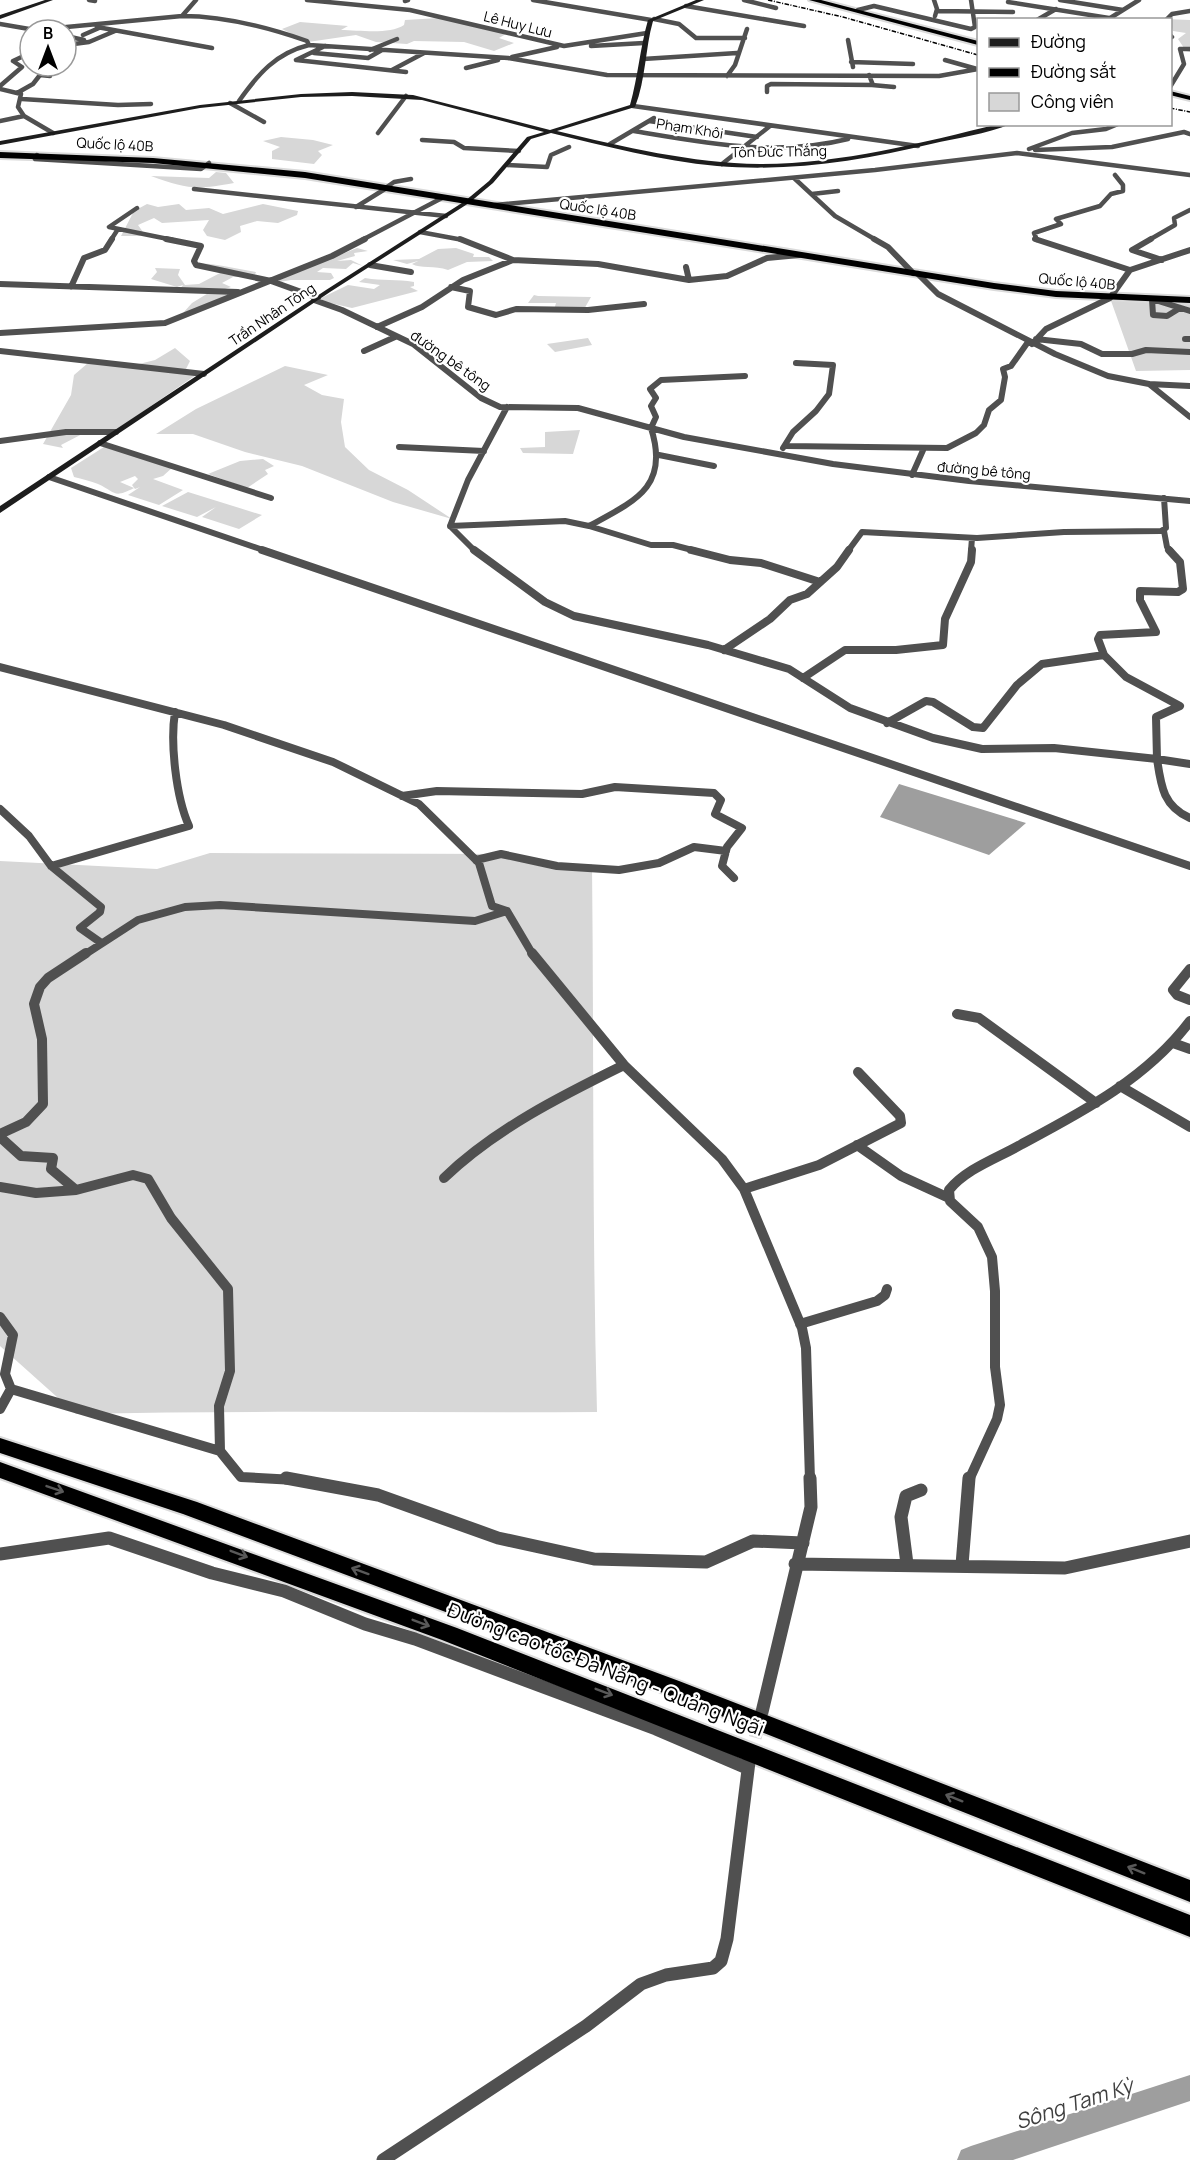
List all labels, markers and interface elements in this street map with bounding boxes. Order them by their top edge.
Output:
street label: Lê Huy Lưu [482,6,554,42]
north arrow [18,18,78,78]
legend [977,18,1172,126]
text: B [43,22,53,44]
text: Đường [1031,29,1086,53]
text: Đường sắt [1031,59,1116,83]
text: Công viên [1031,89,1114,113]
street label: Phạm Khôi [655,113,725,143]
street label: Quốc lộ 40B [76,132,154,156]
street label: Tôn Đức Thắng [731,141,827,161]
street label: Quốc lộ 40B [558,194,638,224]
street label: Quốc lộ 40B [1038,268,1117,294]
street label: Trần Nhân Tông [225,278,319,350]
street label: đường bê tông [407,325,495,395]
street label: đường bê tông [936,456,1032,484]
one-way arrow [45,1484,64,1495]
one-way arrow [229,1550,248,1561]
one-way arrow [351,1565,370,1576]
street label: Đường cao tốc Đà Nẵng - Quảng Ngãi [444,1596,768,1742]
one-way arrow [412,1618,430,1629]
one-way arrow [594,1687,613,1698]
one-way arrow [945,1792,964,1803]
one-way arrow [1127,1864,1145,1875]
water label: Sông Tam Kỳ [1012,2070,1139,2135]

